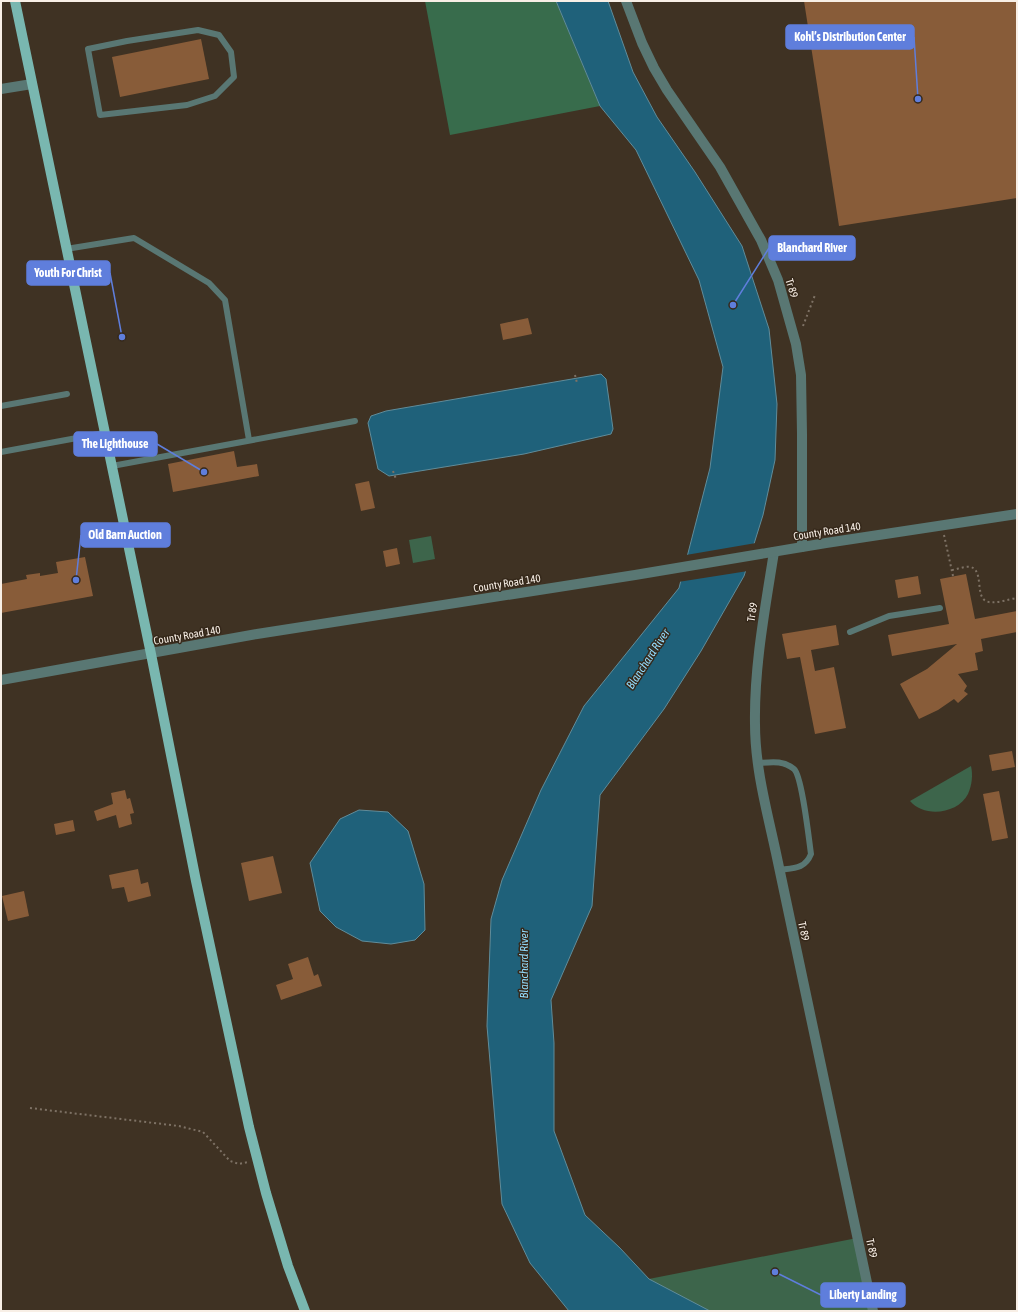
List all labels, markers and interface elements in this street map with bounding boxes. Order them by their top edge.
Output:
callout: Kohl’s Distribution Center [786,25,914,49]
text: Kohl’s Distribution Center [794,30,906,44]
callout: Blanchard River [769,236,855,260]
text: Blanchard River [777,241,847,255]
callout: Youth For Christ [27,261,110,285]
text: Youth For Christ [33,266,102,280]
street label: Tr 89 [783,277,801,299]
callout: The Lighthouse [74,432,157,456]
text: The Lighthouse [82,437,149,451]
street label: County Road 140 [792,520,862,542]
callout: Old Barn Auction [81,523,170,547]
text: Old Barn Auction [88,528,162,542]
street label: County Road 140 [472,572,542,594]
street label: Tr 89 [745,602,759,622]
street label: County Road 140 [152,623,222,647]
water label: Blanchard River [623,626,673,692]
street label: Tr 89 [796,920,812,942]
water label: Blanchard River [517,929,531,999]
street label: Tr 89 [864,1237,880,1259]
callout: Liberty Landing [821,1283,905,1307]
text: Liberty Landing [829,1288,898,1302]

